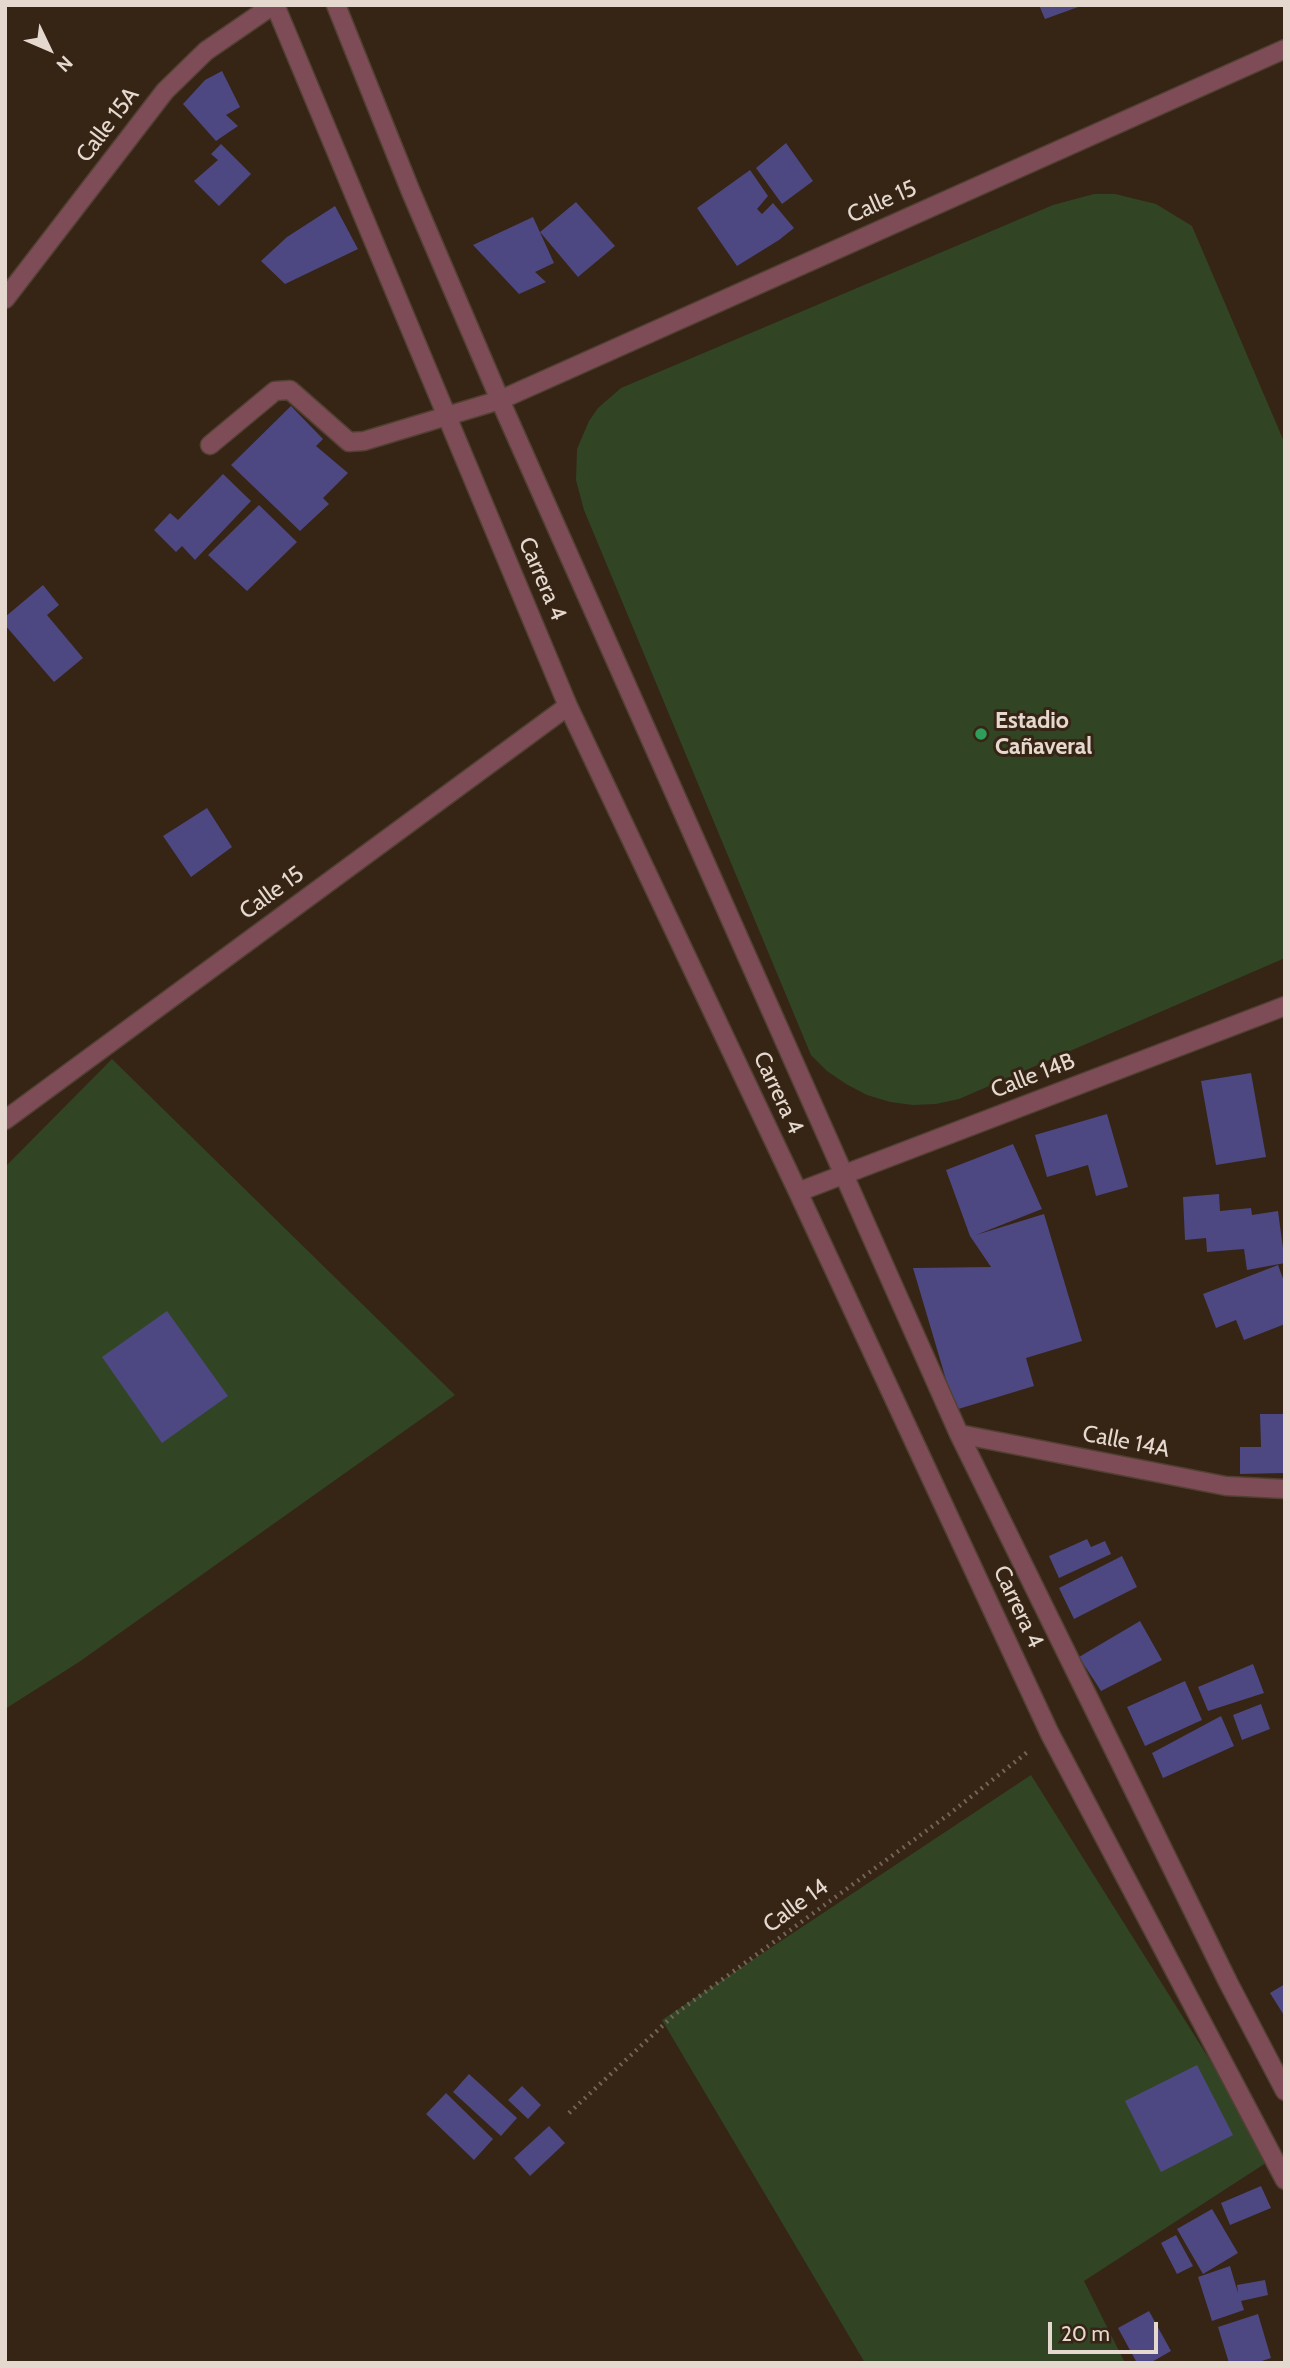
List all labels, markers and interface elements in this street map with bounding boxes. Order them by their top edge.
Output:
north arrow [14,14,84,84]
text: N [52,51,77,77]
street label: Calle 15A [71,82,145,168]
street label: Calle 15 [843,175,921,229]
street label: Carrera 4 [512,533,572,625]
place label: Estadio Cañaveral [995,707,1092,761]
marker: Estadio Cañaveral [973,726,989,742]
street label: Calle 15 [234,860,310,926]
street label: Carrera 4 [747,1047,809,1139]
street label: Calle 14B [987,1047,1079,1105]
street label: Calle 14A [1080,1420,1172,1464]
street label: Carrera 4 [987,1561,1049,1653]
street label: Calle 14 [758,1873,834,1939]
scale bar [1052,2308,1162,2352]
text: 20 m [1061,2321,1110,2346]

